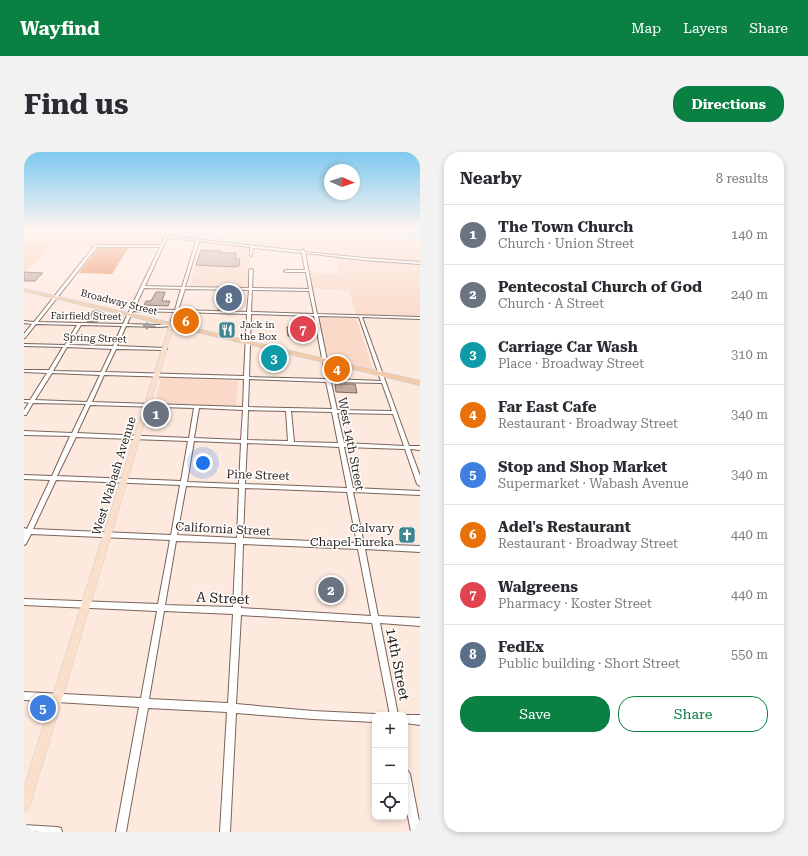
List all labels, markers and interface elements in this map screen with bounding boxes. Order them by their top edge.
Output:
text: Wayfind [20,17,100,40]
text: Map [631,20,661,36]
text: Layers [683,20,727,36]
text: Share [749,20,788,36]
button: Directions [673,86,784,122]
text: Find us [24,88,128,121]
north arrow [324,164,360,200]
text: Nearby [460,168,522,188]
text: 8 results [716,171,768,186]
text: The Town Church [498,218,633,236]
text: 1 [469,227,477,242]
text: 140 m [731,227,768,242]
text: Church · Union Street [498,236,634,251]
text: Pentecostal Church of God [498,278,702,296]
pin: 8 [216,283,242,313]
street label: Broadway Street [79,287,159,317]
text: 2 [469,287,477,302]
text: 240 m [731,287,768,302]
text: Church · A Street [498,296,604,311]
pin: 6 [173,306,199,336]
street label: Fairfield Street [50,310,122,322]
pin: 7 [290,314,316,344]
place label: Jack in the Box [240,319,277,342]
restaurant icon: Jack in the Box [217,320,237,340]
one-way arrow [143,322,156,330]
street label: Spring Street [63,331,127,345]
text: Carriage Car Wash [498,338,638,356]
pin: 3 [261,343,287,373]
text: 3 [469,347,477,362]
text: 310 m [731,347,768,362]
pin: 4 [324,354,350,384]
text: Place · Broadway Street [498,356,644,371]
street label: West 14th Street [335,396,367,492]
text: Far East Cafe [498,398,597,416]
pin: 1 [143,399,169,429]
text: 4 [469,407,477,422]
text: 340 m [731,407,768,422]
street label: West Wabash Avenue [89,415,139,537]
text: Restaurant · Broadway Street [498,416,678,431]
your location [193,453,213,473]
text: Stop and Shop Market [498,458,667,476]
street label: Pine Street [226,467,290,483]
text: 5 [469,467,477,482]
text: 340 m [731,467,768,482]
text: Supermarket · Wabash Avenue [498,476,689,491]
text: Adel's Restaurant [498,518,631,536]
street label: California Street [175,520,271,539]
place label: Calvary Chapel Eureka [310,521,395,549]
church icon: Calvary Chapel Eureka [397,525,417,545]
text: 6 [469,527,477,542]
text: 440 m [731,527,768,542]
text: Restaurant · Broadway Street [498,536,678,551]
pin: 2 [318,575,344,605]
text: Walgreens [498,578,578,596]
text: 7 [469,587,477,602]
text: 440 m [731,587,768,602]
street label: A Street [196,589,250,607]
text: Pharmacy · Koster Street [498,596,652,611]
street label: 14th Street [383,626,413,702]
text: FedEx [498,638,544,656]
text: 8 [469,647,477,662]
text: 550 m [731,647,768,662]
text: Public building · Short Street [498,656,680,671]
pin: 5 [30,693,56,723]
button: Save [460,696,610,732]
button: Share [618,696,768,732]
map controls [372,712,408,820]
button: + [372,712,408,748]
button: − [372,748,408,784]
button: locate [372,784,408,820]

